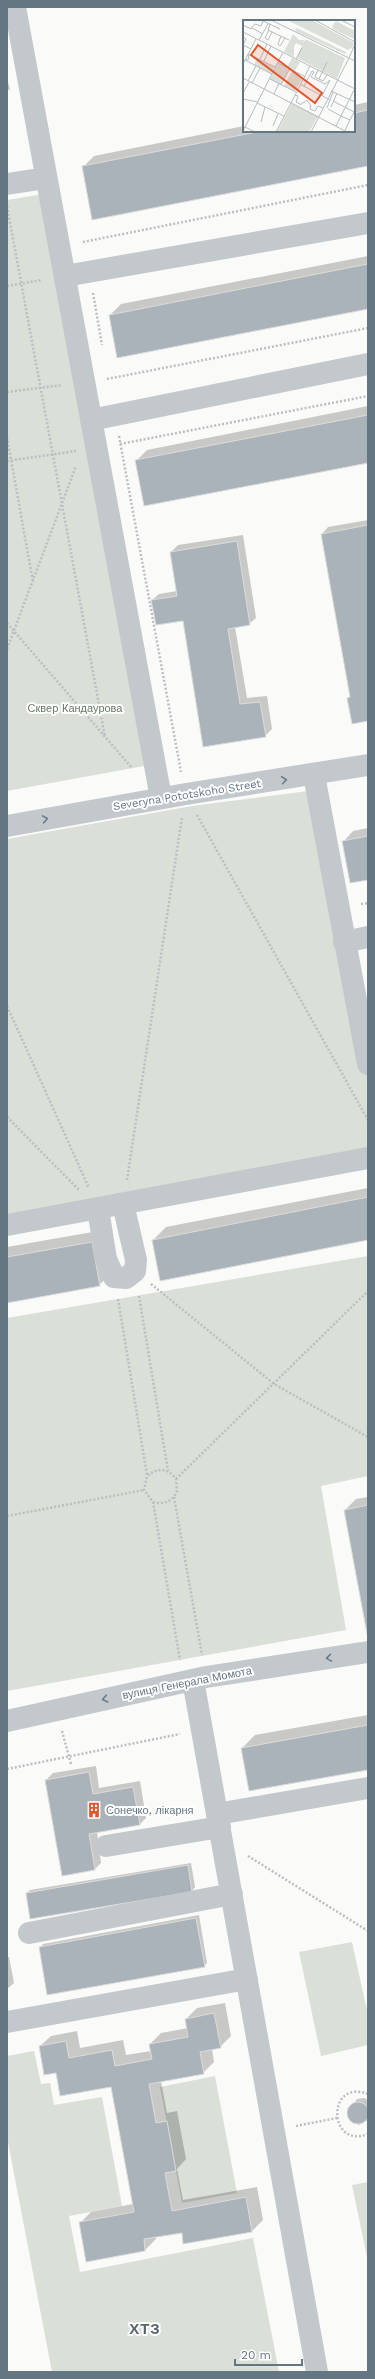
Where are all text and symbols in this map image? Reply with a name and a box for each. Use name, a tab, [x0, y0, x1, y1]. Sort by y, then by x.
inset map	[243, 20, 355, 132]
park label: Сквер Кандаурова	[28, 702, 123, 715]
one-way arrow	[281, 776, 287, 785]
street label: Severyna Pototskoho Street	[112, 777, 262, 813]
one-way arrow	[42, 815, 48, 824]
one-way arrow	[326, 1653, 333, 1662]
street label: вулиця Генерала Момота	[121, 1664, 254, 1702]
one-way arrow	[102, 1695, 109, 1703]
building icon: Сонечко, лікарня	[85, 1801, 103, 1819]
place label: Сонечко, лікарня	[106, 1804, 194, 1817]
district label: ХТЗ	[129, 2320, 161, 2338]
scale bar	[235, 2341, 302, 2367]
text: 20 m	[241, 2348, 271, 2362]

